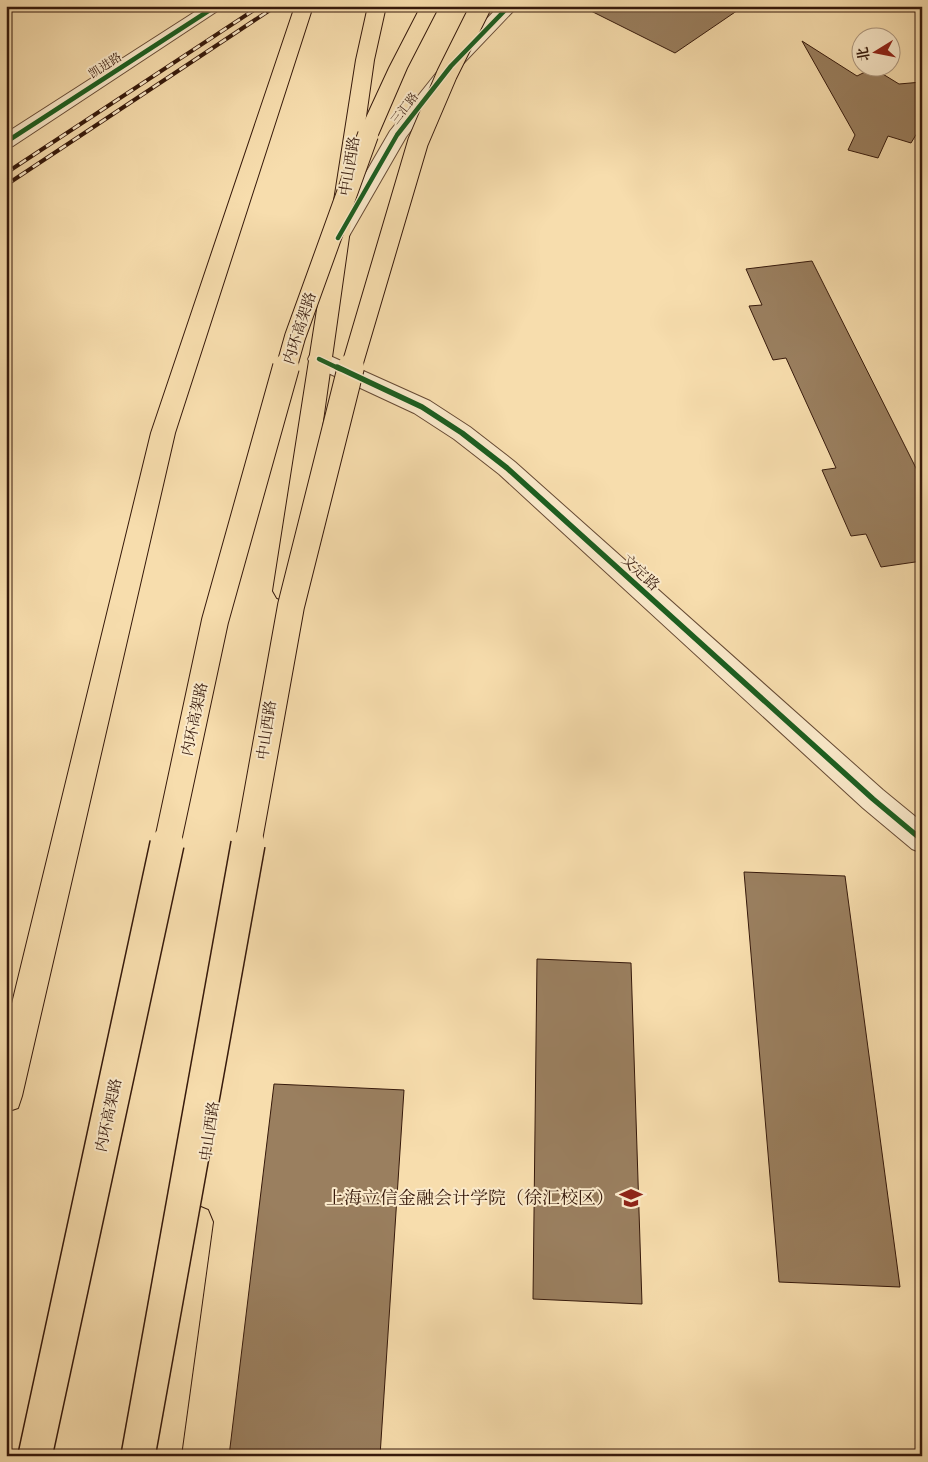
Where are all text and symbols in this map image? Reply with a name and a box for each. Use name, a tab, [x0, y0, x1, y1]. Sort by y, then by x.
north arrow	[850, 28, 900, 78]
text: 北	[853, 46, 873, 63]
street label: 凯进路	[86, 49, 124, 81]
street label: 三汇路	[387, 89, 421, 127]
street label: 中山西路	[335, 135, 363, 197]
street label: 内环高架路	[278, 289, 320, 367]
street label: 文定路	[618, 550, 664, 594]
street label: 内环高架路	[177, 680, 211, 758]
street label: 中山西路	[252, 699, 280, 761]
street label: 内环高架路	[91, 1076, 125, 1154]
street label: 中山西路	[195, 1100, 223, 1162]
school or university icon: 上海立信金融会计学院（徐汇校区）	[618, 1185, 644, 1211]
place label: 上海立信金融会计学院（徐汇校区）	[326, 1187, 614, 1209]

